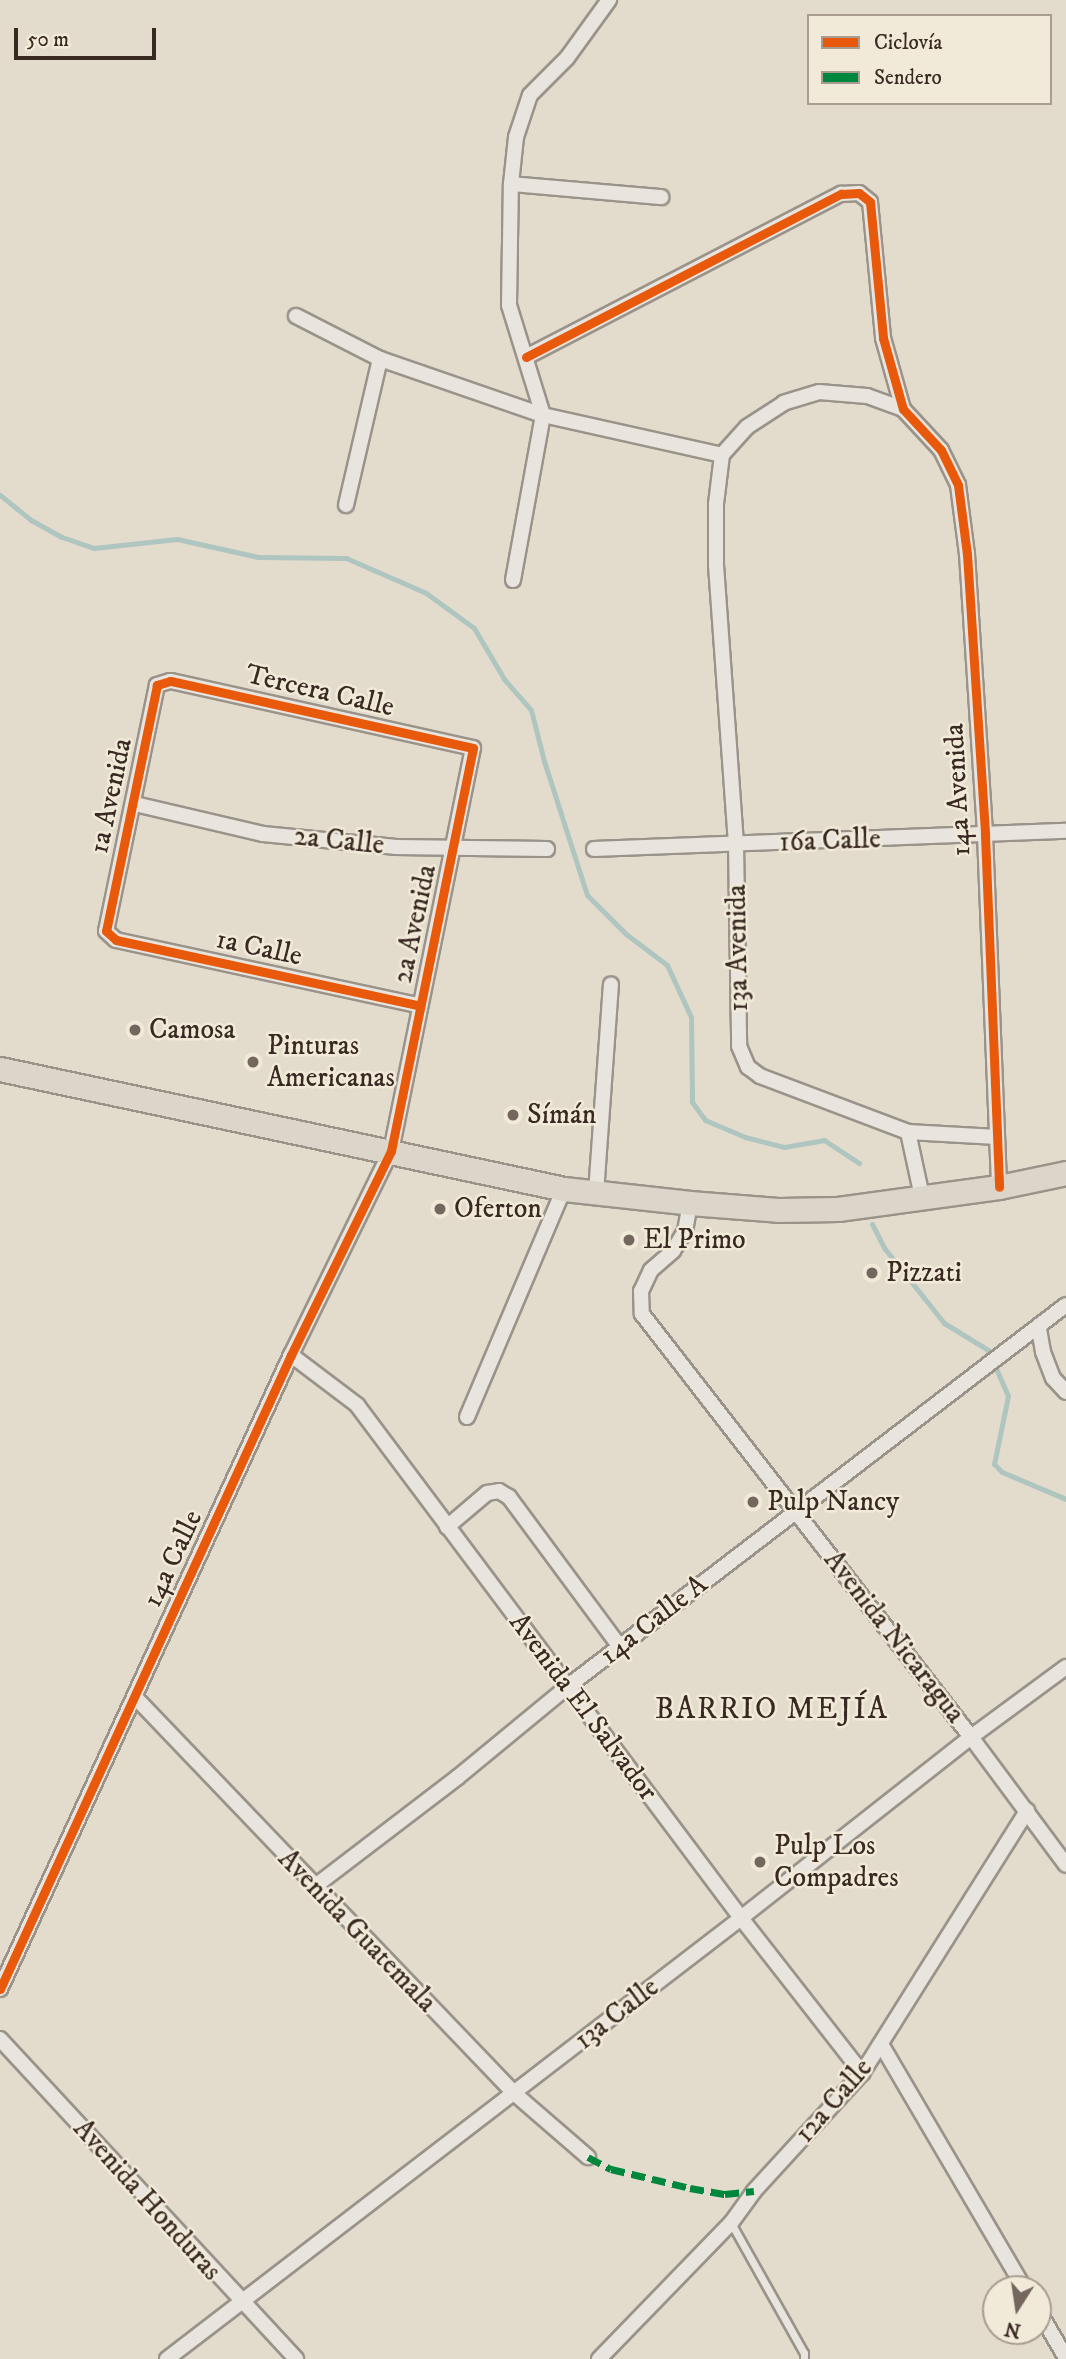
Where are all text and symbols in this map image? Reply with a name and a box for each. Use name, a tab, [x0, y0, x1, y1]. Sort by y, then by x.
scale bar	[18, 14, 159, 58]
legend	[807, 14, 1052, 105]
text: 50 m	[27, 27, 69, 53]
text: Ciclovía	[874, 30, 942, 56]
text: Sendero	[874, 65, 942, 91]
street label: Tercera Calle	[243, 658, 397, 724]
street label: 14a Avenida	[938, 723, 978, 857]
street label: 1a Avenida	[82, 735, 140, 857]
street label: 2a Calle	[292, 820, 386, 862]
street label: 16a Calle	[779, 822, 881, 860]
street label: 2a Avenida	[386, 862, 444, 986]
street label: 13a Avenida	[720, 884, 756, 1012]
street label: 1a Calle	[213, 923, 305, 973]
place label: Camosa	[149, 1013, 235, 1047]
marker: Camosa	[127, 1022, 143, 1038]
place label: Pinturas Americanas	[267, 1029, 395, 1095]
marker: Pinturas Americanas	[245, 1054, 261, 1070]
place label: Símán	[527, 1098, 596, 1132]
marker: Símán	[505, 1107, 521, 1123]
place label: Oferton	[454, 1192, 542, 1226]
marker: Oferton	[432, 1201, 448, 1217]
place label: El Primo	[643, 1223, 746, 1257]
marker: El Primo	[621, 1232, 637, 1248]
place label: Pizzati	[886, 1256, 962, 1290]
marker: Pizzati	[864, 1265, 880, 1281]
place label: Pulp Nancy	[767, 1485, 899, 1519]
marker: Pulp Nancy	[745, 1494, 761, 1510]
street label: 14a Calle	[136, 1505, 210, 1613]
street label: Avenida Nicaragua	[816, 1544, 972, 1730]
street label: 14a Calle A	[594, 1568, 714, 1672]
street label: Avenida El Salvador	[502, 1607, 664, 1807]
district label: BARRIO MEJÍA	[657, 1692, 887, 1728]
place label: Pulp Los Compadres	[774, 1829, 899, 1895]
street label: Avenida Guatemala	[271, 1842, 443, 2020]
marker: Pulp Los Compadres	[752, 1854, 768, 1870]
street label: 13a Calle	[568, 1971, 666, 2057]
street label: 12a Calle	[788, 2052, 880, 2150]
street label: Avenida Honduras	[66, 2112, 228, 2288]
north arrow	[982, 2275, 1052, 2345]
text: N	[1003, 2316, 1023, 2342]

